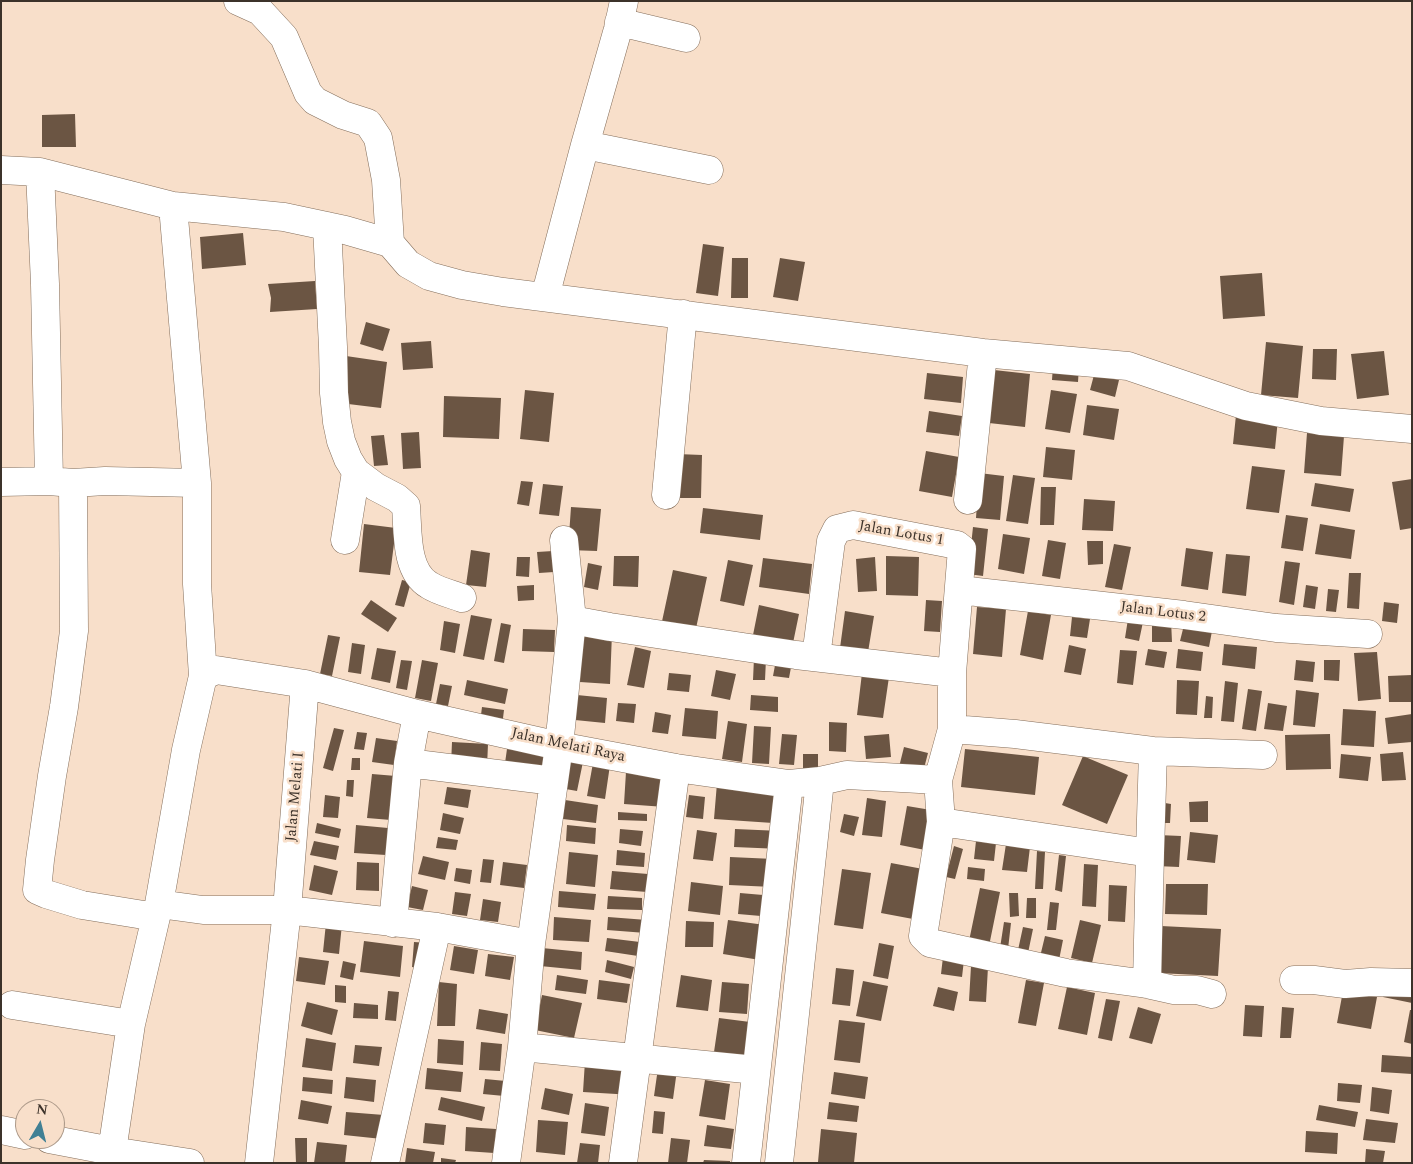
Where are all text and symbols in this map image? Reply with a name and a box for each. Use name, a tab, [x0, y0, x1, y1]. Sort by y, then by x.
street label: Jalan Lotus 1	[857, 518, 945, 550]
street label: Jalan Lotus 2	[1119, 599, 1207, 627]
street label: Jalan Melati Raya	[509, 725, 627, 767]
street label: Jalan Melati I	[283, 751, 309, 843]
text: N	[35, 1098, 49, 1121]
north arrow	[15, 1099, 65, 1149]

